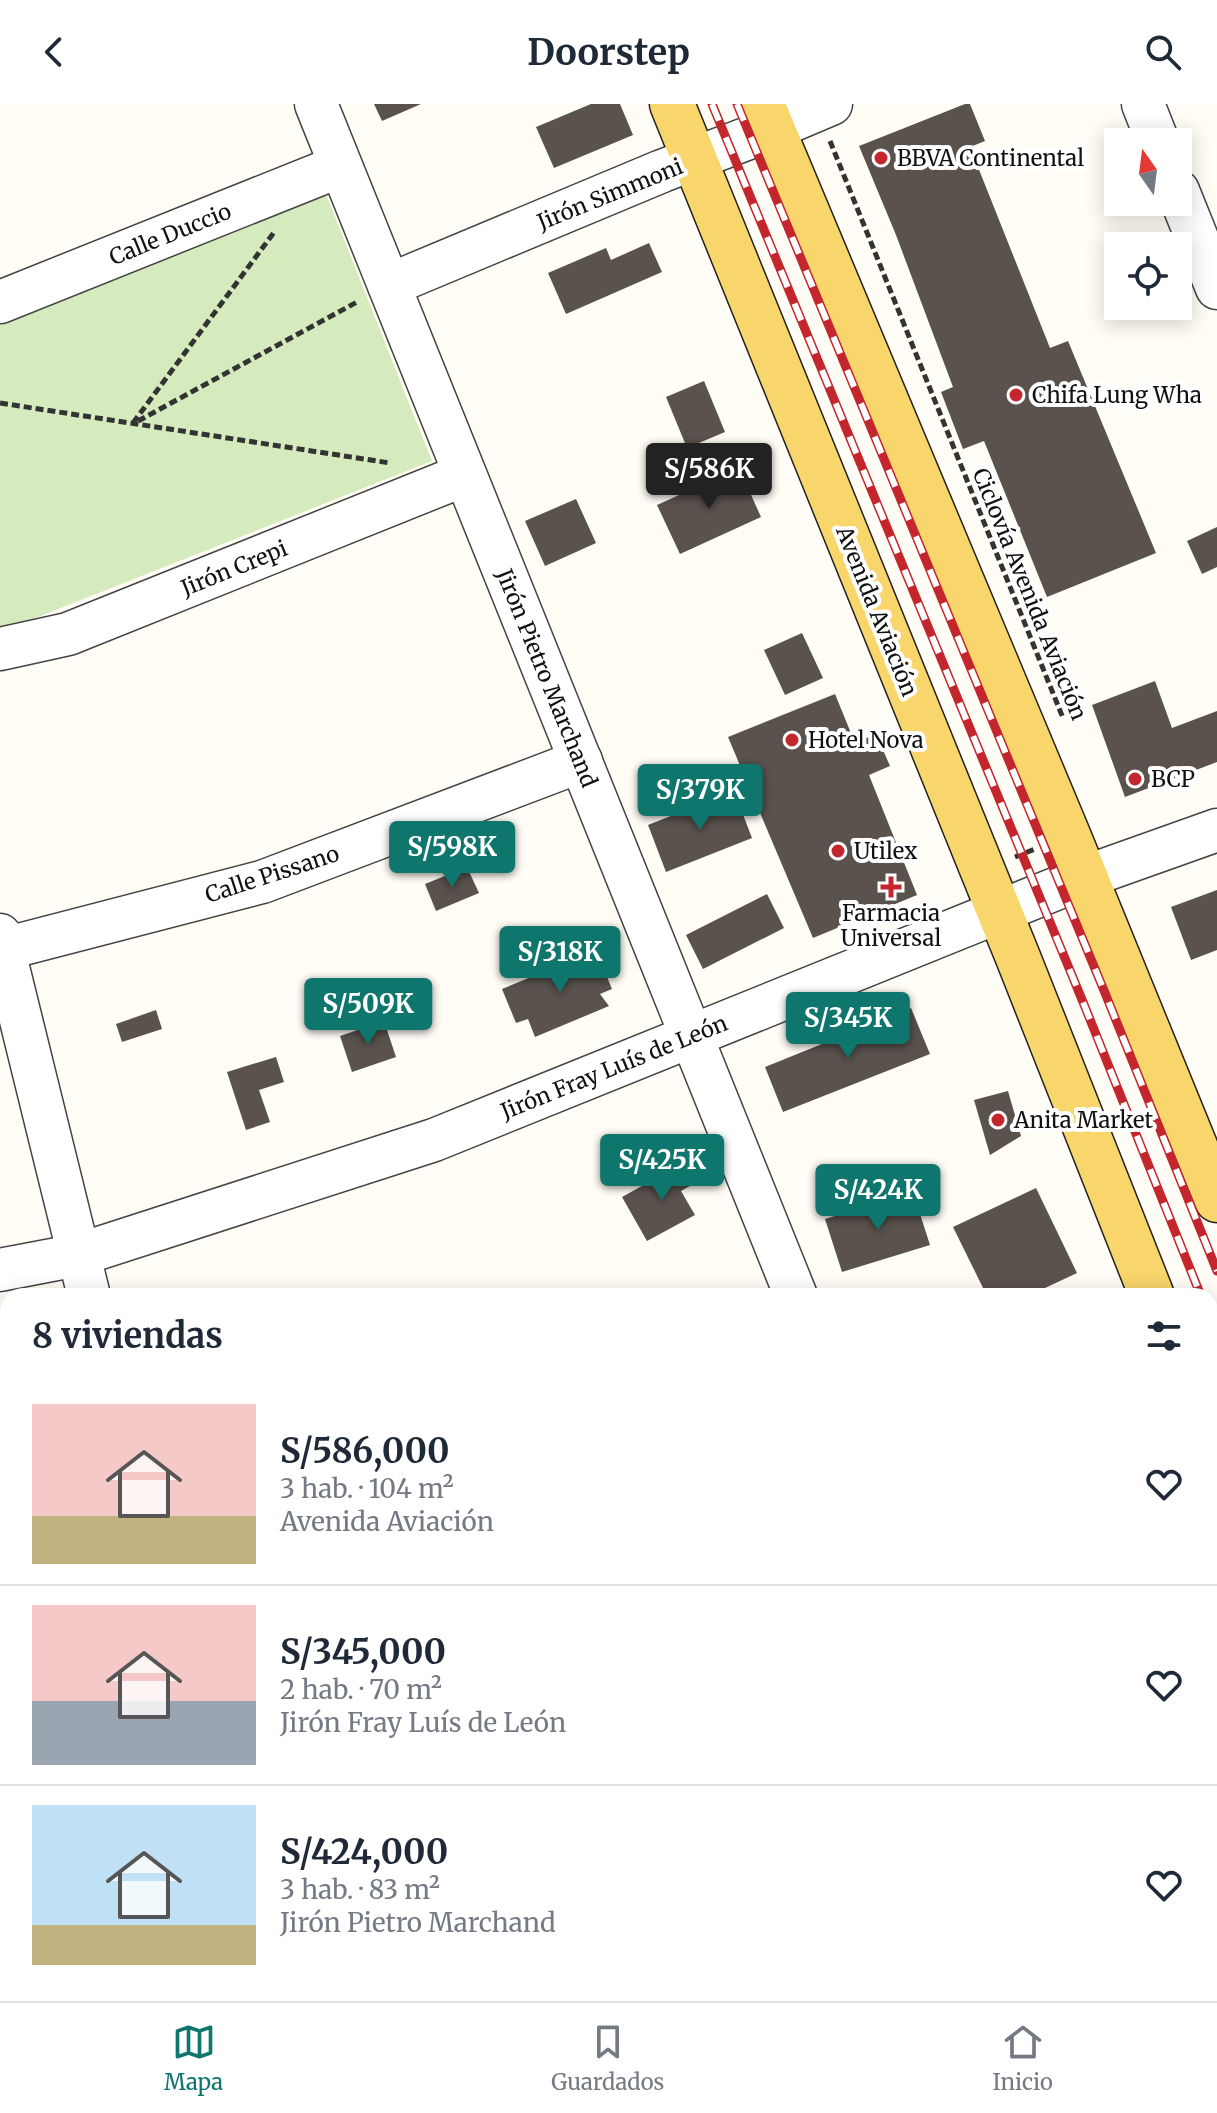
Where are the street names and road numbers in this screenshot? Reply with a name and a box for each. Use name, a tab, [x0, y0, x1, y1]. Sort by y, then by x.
street label: Jirón Simmoni	[532, 152, 687, 236]
street label: Calle Duccio	[105, 197, 235, 271]
street label: Ciclovía Avenida Aviación	[967, 464, 1094, 724]
street label: Avenida Aviación	[830, 521, 924, 701]
street label: Jirón Crepi	[176, 534, 291, 602]
street label: Jirón Pietro Marchand	[490, 564, 604, 791]
street label: Calle Pissano	[202, 839, 343, 909]
street label: Jirón Fray Luís de León	[496, 1009, 732, 1126]

